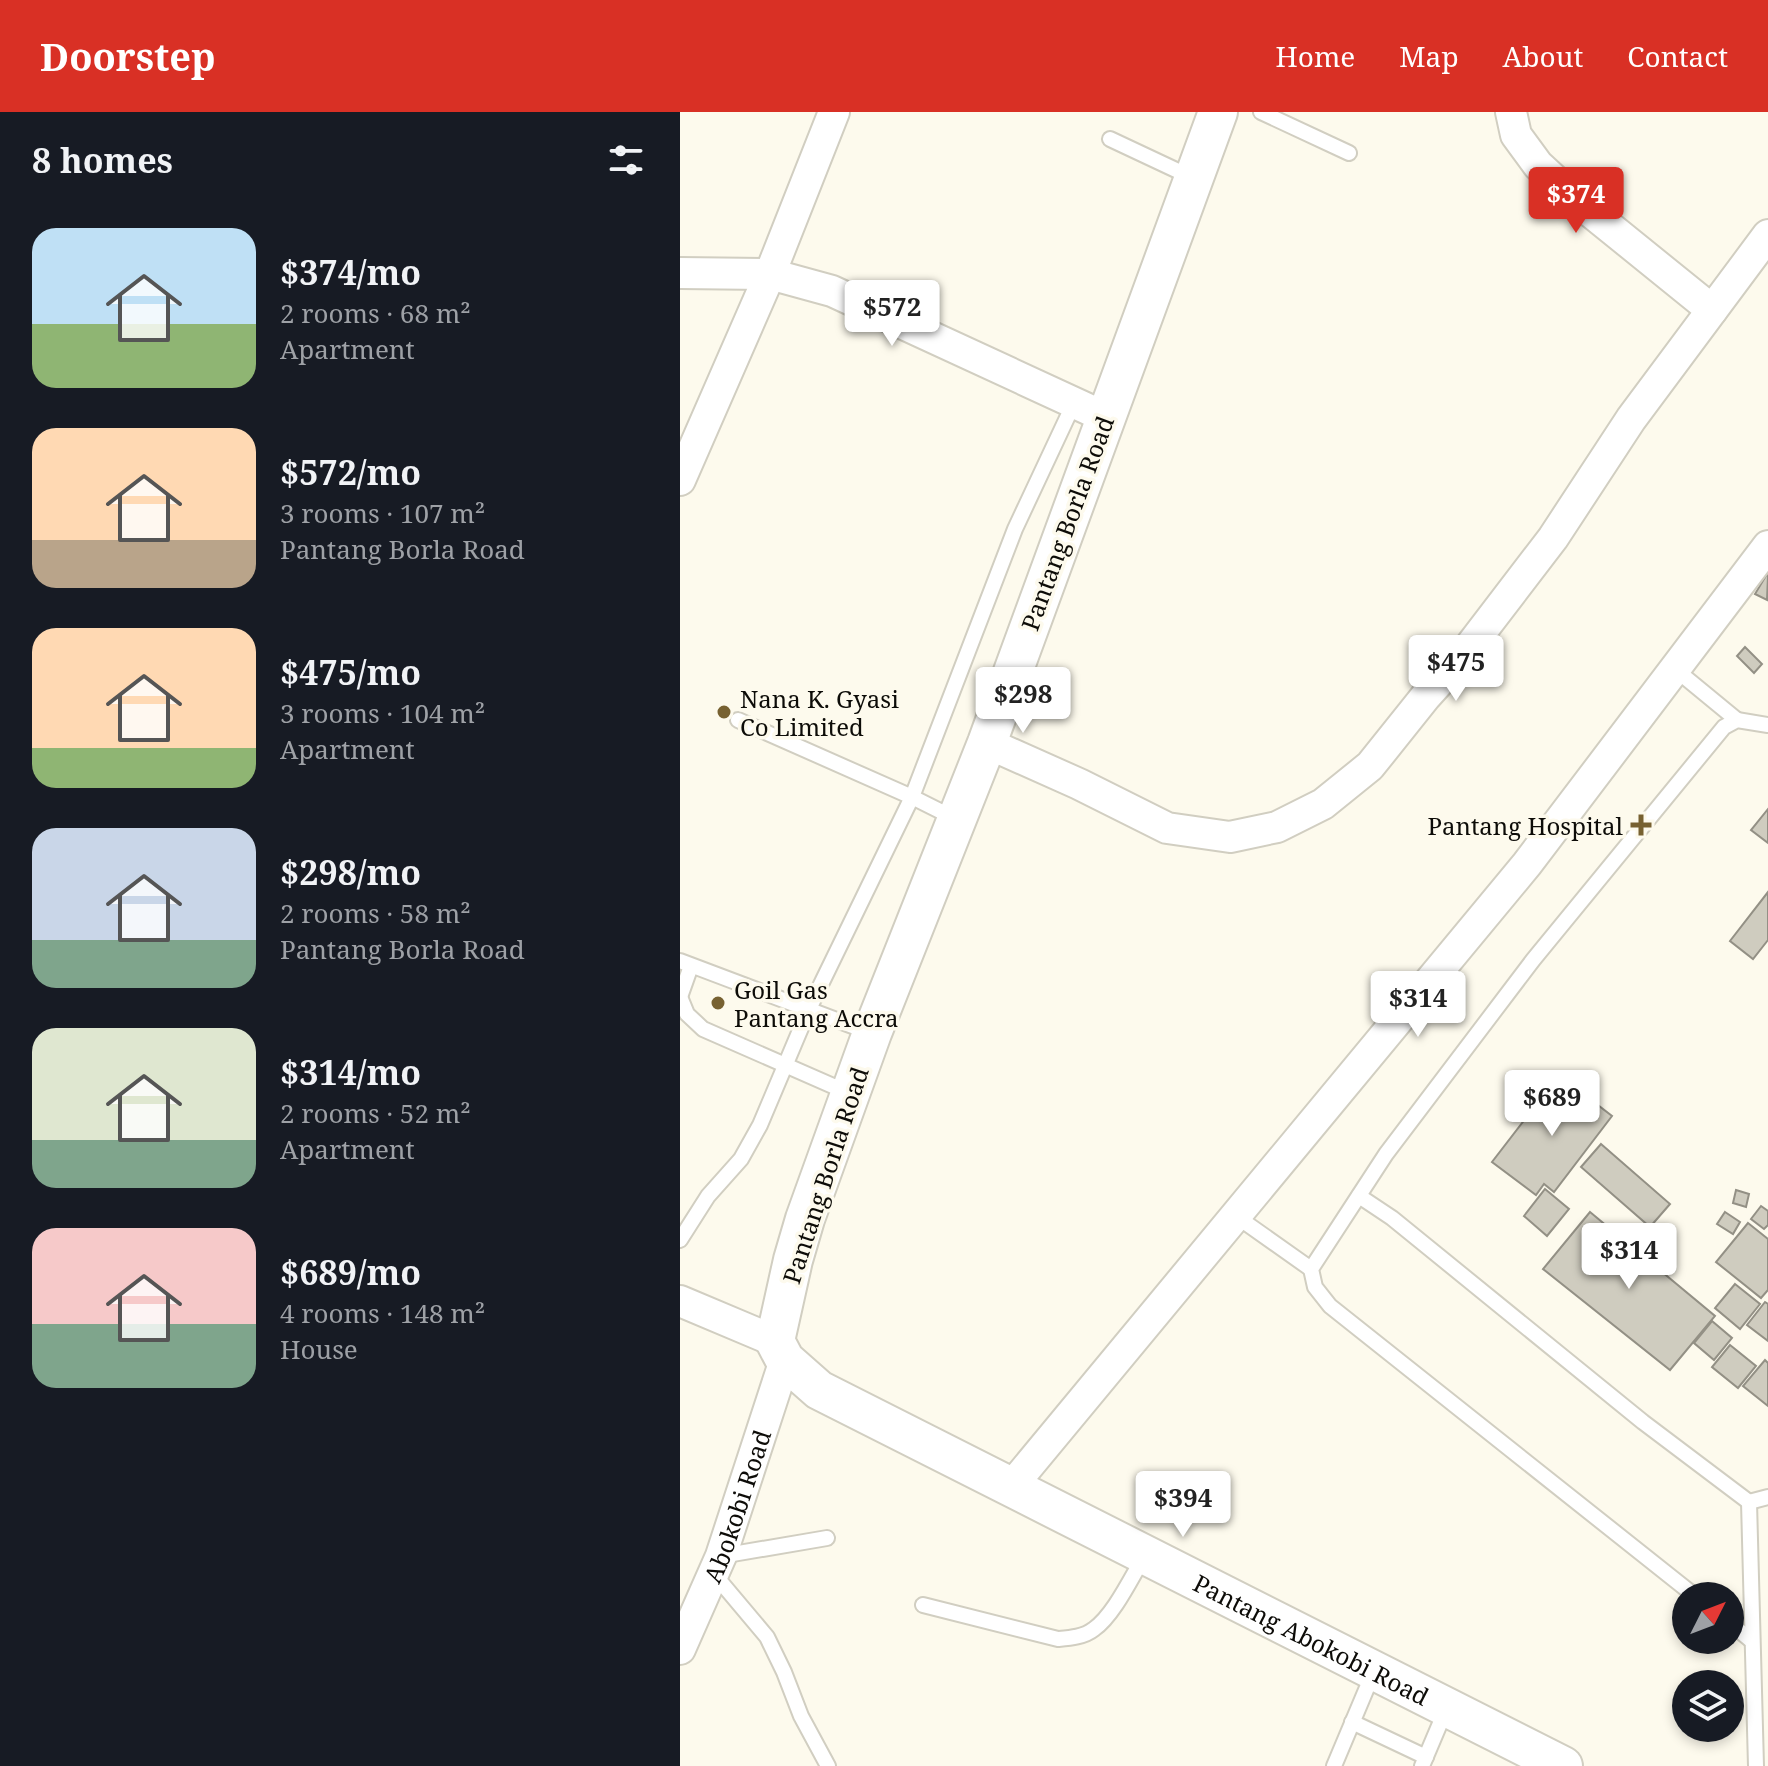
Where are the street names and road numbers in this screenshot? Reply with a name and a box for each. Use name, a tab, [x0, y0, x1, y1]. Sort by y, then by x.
street label: Pantang Borla Road	[1013, 411, 1121, 635]
street label: Pantang Borla Road	[774, 1062, 876, 1288]
street label: Abokobi Road	[695, 1425, 778, 1588]
street label: Pantang Abokobi Road	[1188, 1566, 1435, 1712]

